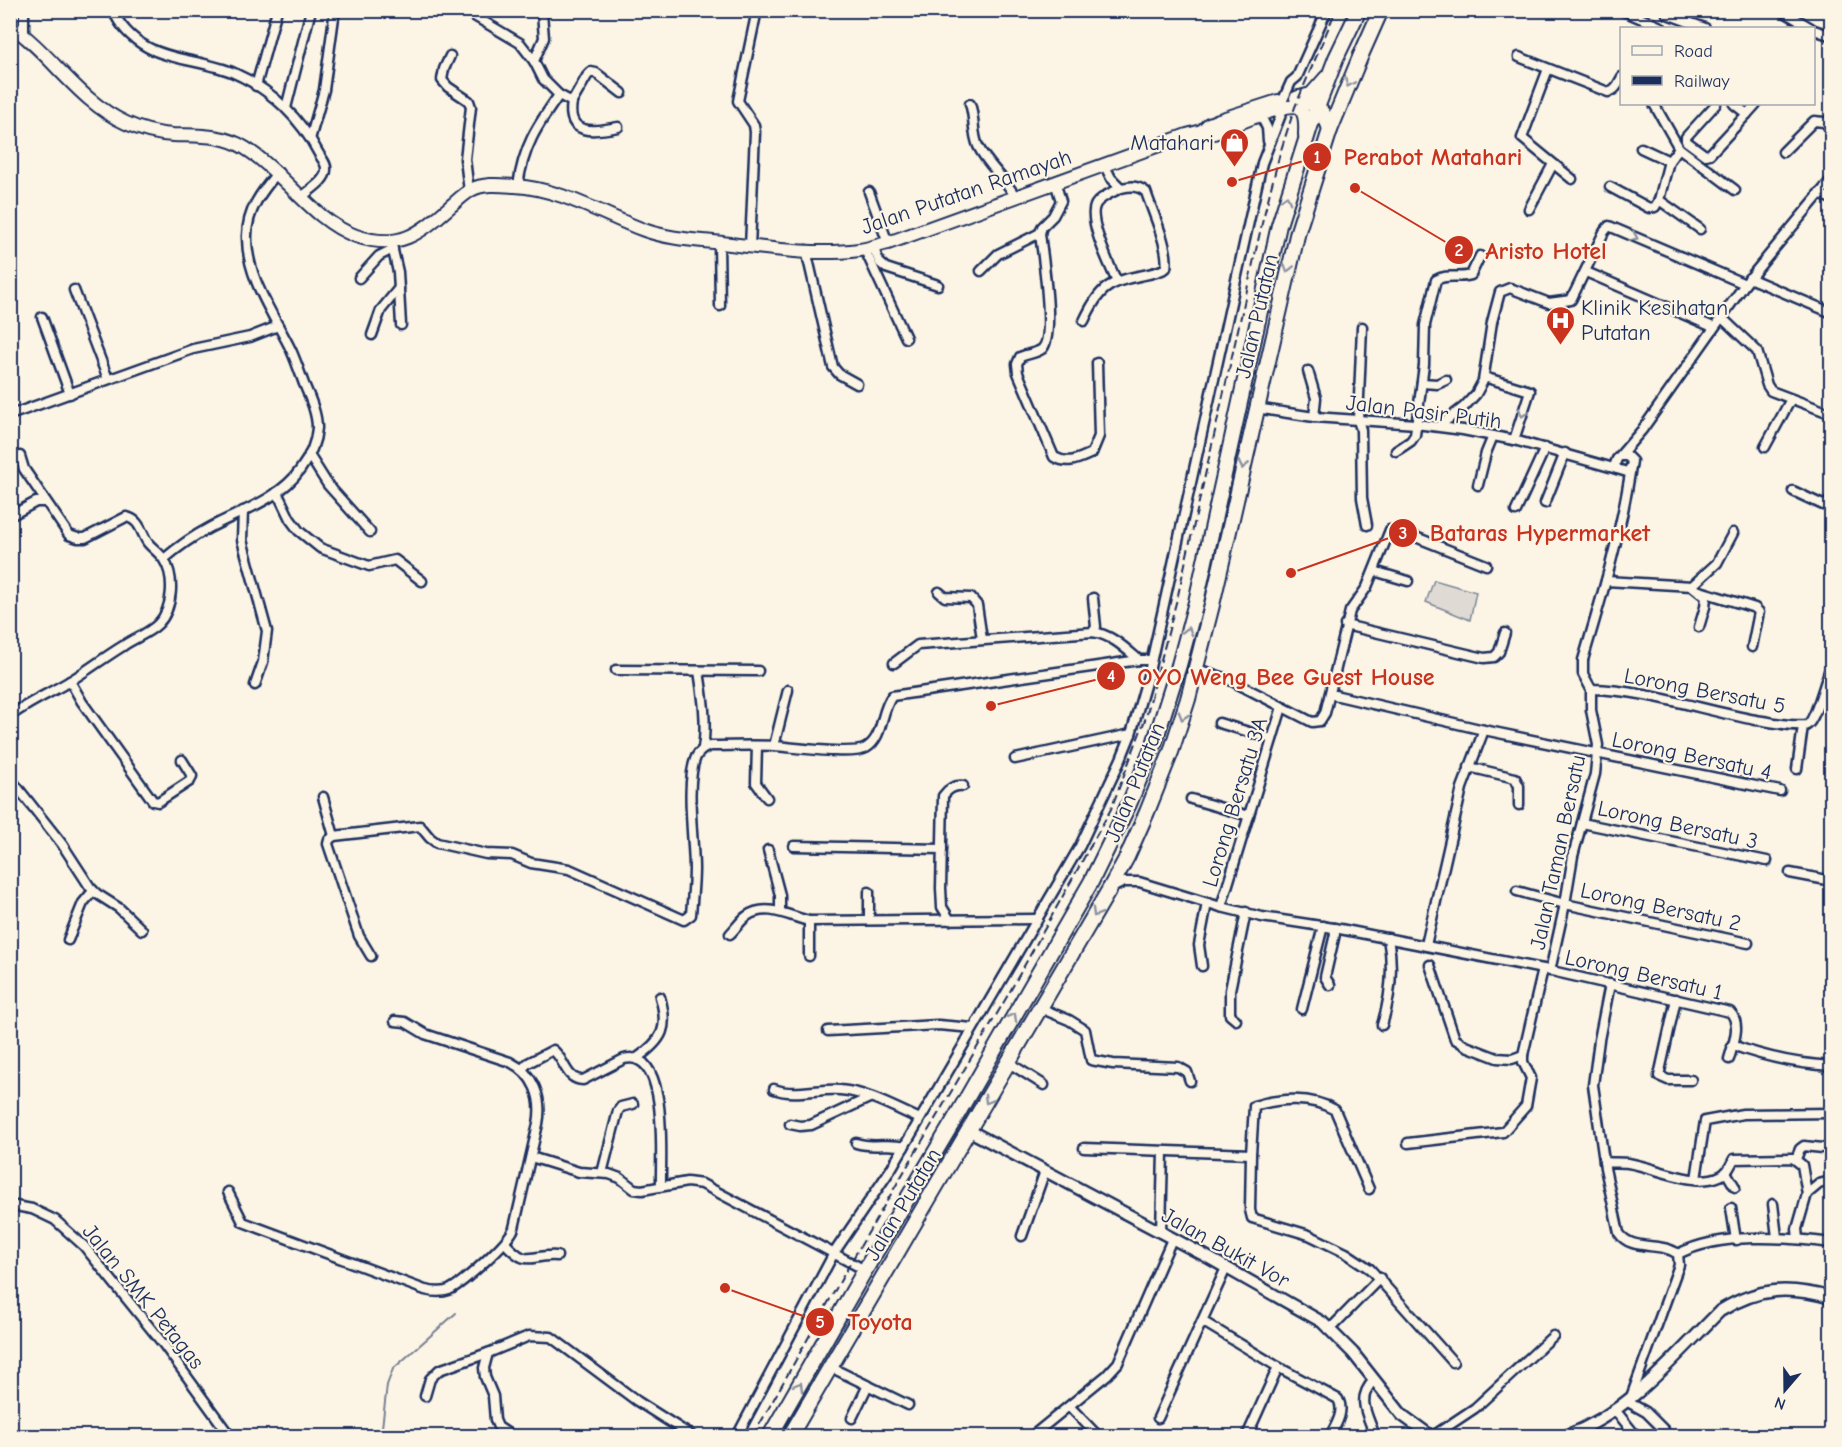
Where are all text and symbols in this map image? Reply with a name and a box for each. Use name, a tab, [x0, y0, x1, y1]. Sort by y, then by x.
legend	[1620, 27, 1815, 105]
text: Road	[1674, 41, 1713, 62]
text: Railway	[1674, 71, 1731, 92]
one-way arrow	[1344, 77, 1356, 88]
shop icon: Matahari	[1219, 126, 1251, 168]
place label: Matahari	[1130, 130, 1214, 156]
callout: Perabot Matahari	[1302, 136, 1535, 178]
text: Perabot Matahari	[1344, 143, 1522, 171]
street label: Jalan Putatan Ramayah	[858, 144, 1075, 240]
text: 1	[1313, 147, 1321, 168]
one-way arrow	[1279, 194, 1291, 205]
callout: Aristo Hotel	[1444, 229, 1619, 271]
one-way arrow	[1628, 230, 1639, 242]
text: Aristo Hotel	[1485, 237, 1607, 265]
text: 2	[1455, 240, 1464, 261]
street label: Jalan Putatan	[1230, 252, 1284, 381]
one-way arrow	[1283, 263, 1296, 273]
place label: Klinik Kesihatan Putatan	[1581, 295, 1728, 346]
hospital icon: Klinik Kesihatan Putatan	[1544, 304, 1576, 346]
street label: Jalan Pasir Putih	[1345, 390, 1503, 434]
one-way arrow	[1518, 407, 1531, 418]
one-way arrow	[1237, 460, 1250, 470]
callout: Bataras Hypermarket	[1388, 512, 1662, 554]
text: Bataras Hypermarket	[1430, 519, 1651, 547]
text: 3	[1399, 523, 1407, 544]
one-way arrow	[1181, 626, 1193, 637]
callout: OYO Weng Bee Guest House	[1096, 655, 1447, 697]
text: OYO Weng Bee Guest House	[1137, 663, 1435, 691]
street label: Lorong Bersatu 5	[1622, 663, 1788, 719]
text: 4	[1107, 666, 1115, 687]
one-way arrow	[1178, 710, 1190, 721]
street label: Lorong Bersatu 3A	[1197, 714, 1273, 890]
street label: Jalan Putatan	[1099, 719, 1171, 846]
street label: Lorong Bersatu 4	[1609, 726, 1774, 786]
street label: Jalan Taman Bersatu	[1525, 753, 1591, 952]
street label: Lorong Bersatu 3	[1595, 795, 1760, 855]
street label: Lorong Bersatu 2	[1578, 877, 1744, 937]
one-way arrow	[1091, 907, 1103, 917]
street label: Lorong Bersatu 1	[1562, 944, 1725, 1006]
one-way arrow	[1006, 1013, 1018, 1023]
one-way arrow	[983, 1094, 995, 1104]
street label: Jalan Putatan	[859, 1143, 947, 1266]
street label: Jalan Bukit Vor	[1157, 1202, 1294, 1294]
street label: Jalan SMK Petagas	[77, 1219, 210, 1374]
callout: Toyota	[805, 1301, 924, 1343]
text: Toyota	[847, 1308, 913, 1336]
text: 5	[815, 1312, 825, 1333]
north arrow	[1755, 1360, 1815, 1420]
one-way arrow	[792, 1381, 803, 1392]
text: N	[1772, 1393, 1788, 1413]

